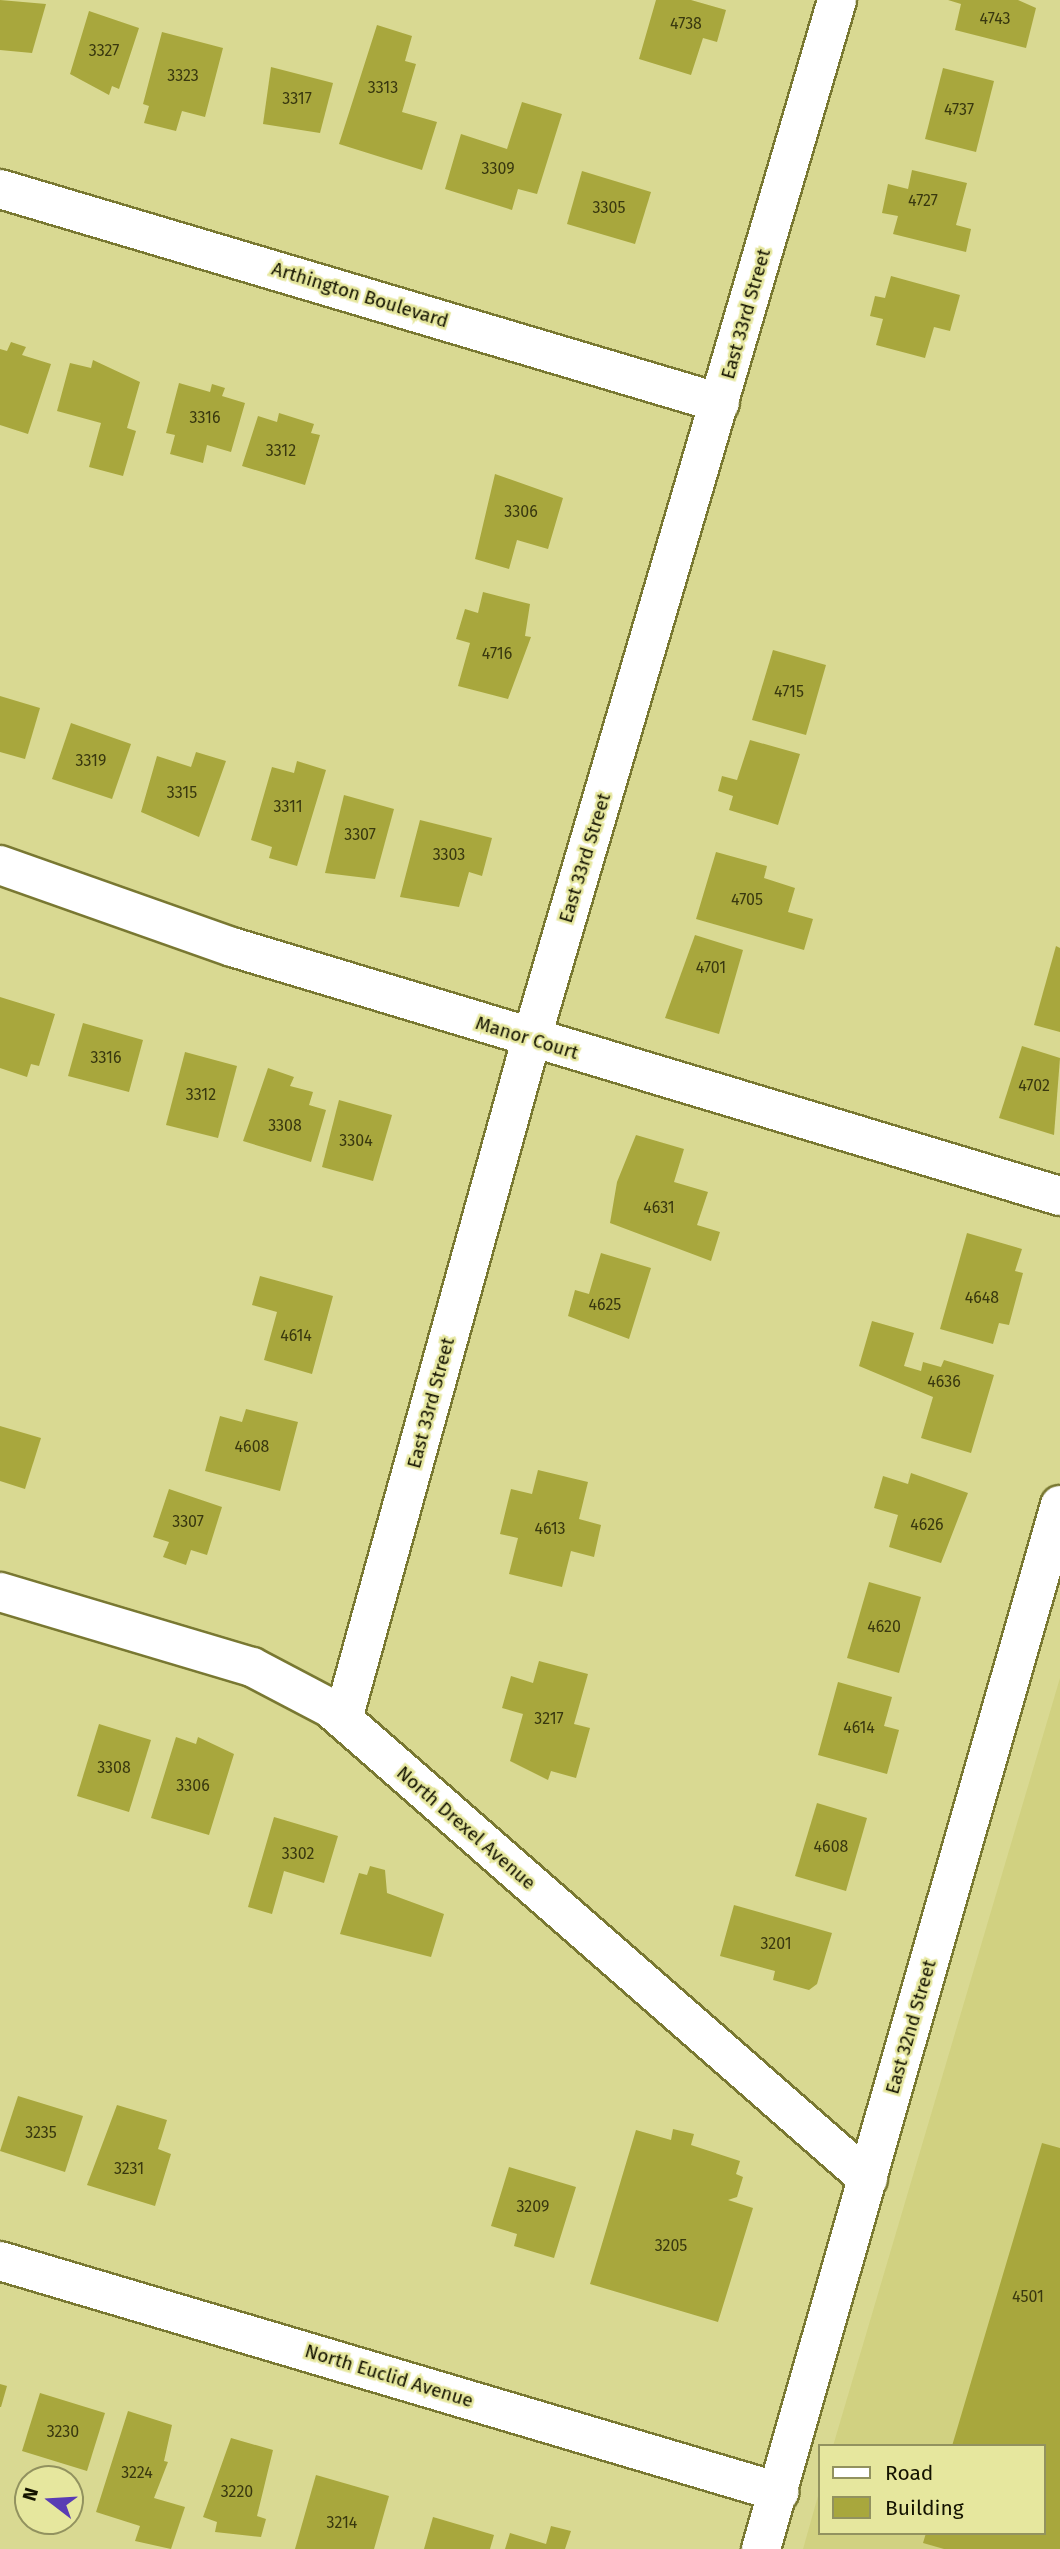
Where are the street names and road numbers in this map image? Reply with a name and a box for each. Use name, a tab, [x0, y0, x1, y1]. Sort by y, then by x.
street label: East 33rd Street	[717, 246, 775, 382]
street label: Arthington Boulevard	[269, 257, 451, 333]
street label: East 33rd Street	[554, 790, 616, 926]
street label: Manor Court	[473, 1012, 581, 1064]
street label: East 33rd Street	[403, 1335, 459, 1471]
street label: North Drexel Avenue	[392, 1761, 540, 1895]
street label: East 32nd Street	[881, 1957, 941, 2097]
street label: North Euclid Avenue	[302, 2340, 476, 2412]

